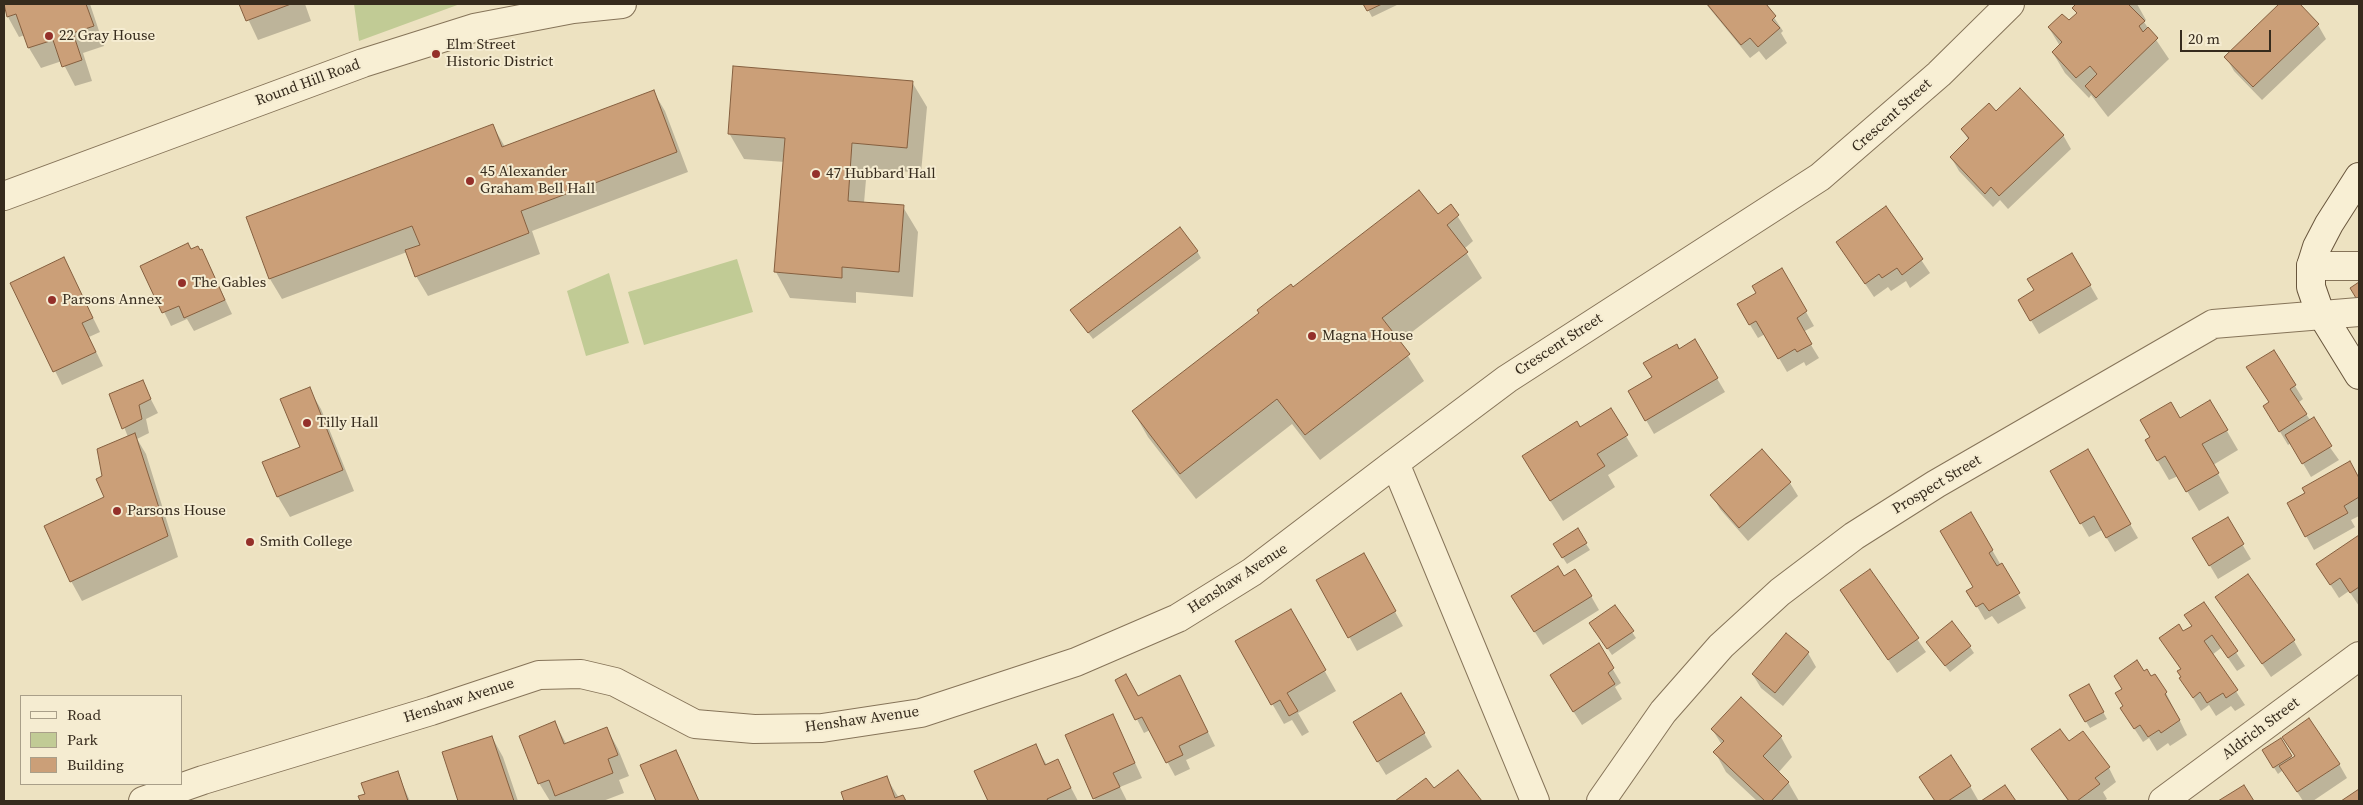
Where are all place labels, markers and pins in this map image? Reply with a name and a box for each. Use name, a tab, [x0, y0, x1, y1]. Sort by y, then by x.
place label: 22 Gray House	[59, 27, 155, 45]
marker: 22 Gray House	[43, 30, 55, 42]
place label: Elm Street Historic District	[446, 36, 553, 71]
marker: Elm Street Historic District	[430, 48, 442, 60]
place label: 45 Alexander Graham Bell Hall	[480, 163, 595, 198]
place label: 47 Hubbard Hall	[826, 165, 936, 183]
marker: 47 Hubbard Hall	[810, 168, 822, 180]
marker: 45 Alexander Graham Bell Hall	[464, 175, 476, 187]
place label: The Gables	[192, 274, 266, 292]
marker: The Gables	[176, 277, 188, 289]
place label: Parsons Annex	[62, 291, 162, 309]
marker: Parsons Annex	[46, 294, 58, 306]
place label: Magna House	[1322, 327, 1413, 345]
marker: Magna House	[1306, 330, 1318, 342]
place label: Tilly Hall	[317, 414, 379, 432]
marker: Tilly Hall	[301, 417, 313, 429]
place label: Parsons House	[127, 502, 226, 520]
marker: Parsons House	[111, 505, 123, 517]
place label: Smith College	[260, 533, 352, 551]
marker: Smith College	[244, 536, 256, 548]

